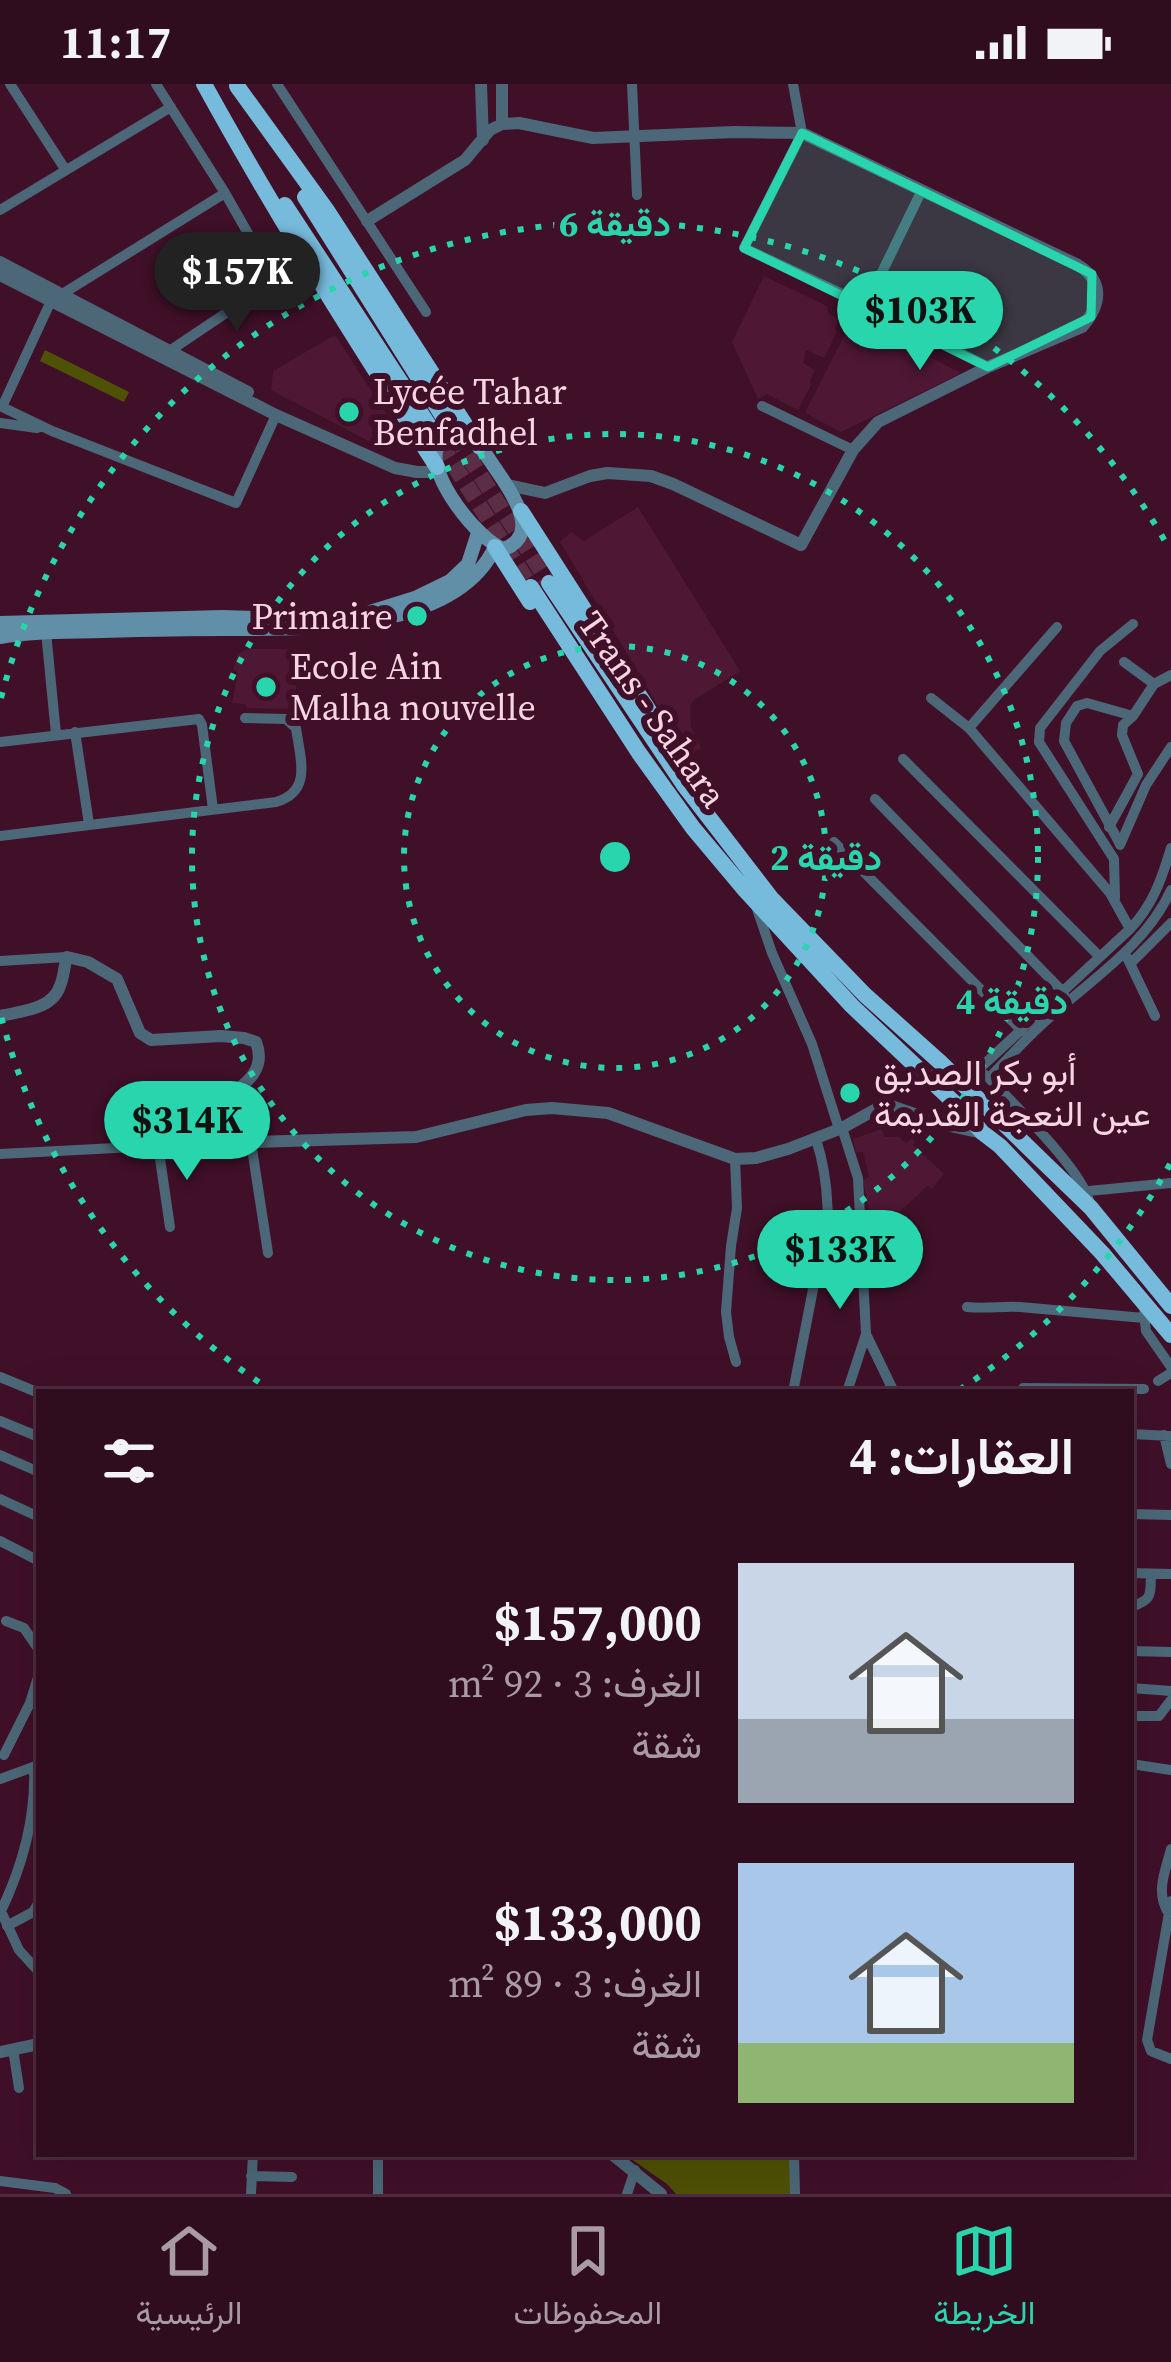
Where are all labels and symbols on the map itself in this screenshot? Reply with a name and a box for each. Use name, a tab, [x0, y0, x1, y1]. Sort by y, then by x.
text: 6 دقيقة	[559, 199, 671, 248]
pin: $157K	[153, 232, 321, 334]
pin: $103K	[836, 271, 1004, 373]
place label: Lycée Tahar Benfadhel	[373, 367, 567, 457]
marker: Lycée Tahar Benfadhel	[336, 399, 362, 425]
place label: Primaire	[251, 592, 393, 641]
street label: Trans - Sahara	[567, 602, 739, 818]
marker: Primaire	[404, 603, 430, 629]
place label: Ecole Ain Malha nouvelle	[290, 642, 536, 732]
marker: Ecole Ain Malha nouvelle	[253, 674, 279, 700]
text: 2 دقيقة	[770, 833, 882, 882]
centre of rings	[594, 836, 636, 878]
text: 4 دقيقة	[956, 977, 1068, 1026]
place label: أبو بكر الصديق عين النعجة القديمة	[874, 1048, 1151, 1138]
marker: أبو بكر الصديق عين النعجة القديمة	[837, 1080, 863, 1106]
pin: $314K	[103, 1081, 271, 1183]
pin: $133K	[756, 1210, 924, 1312]

